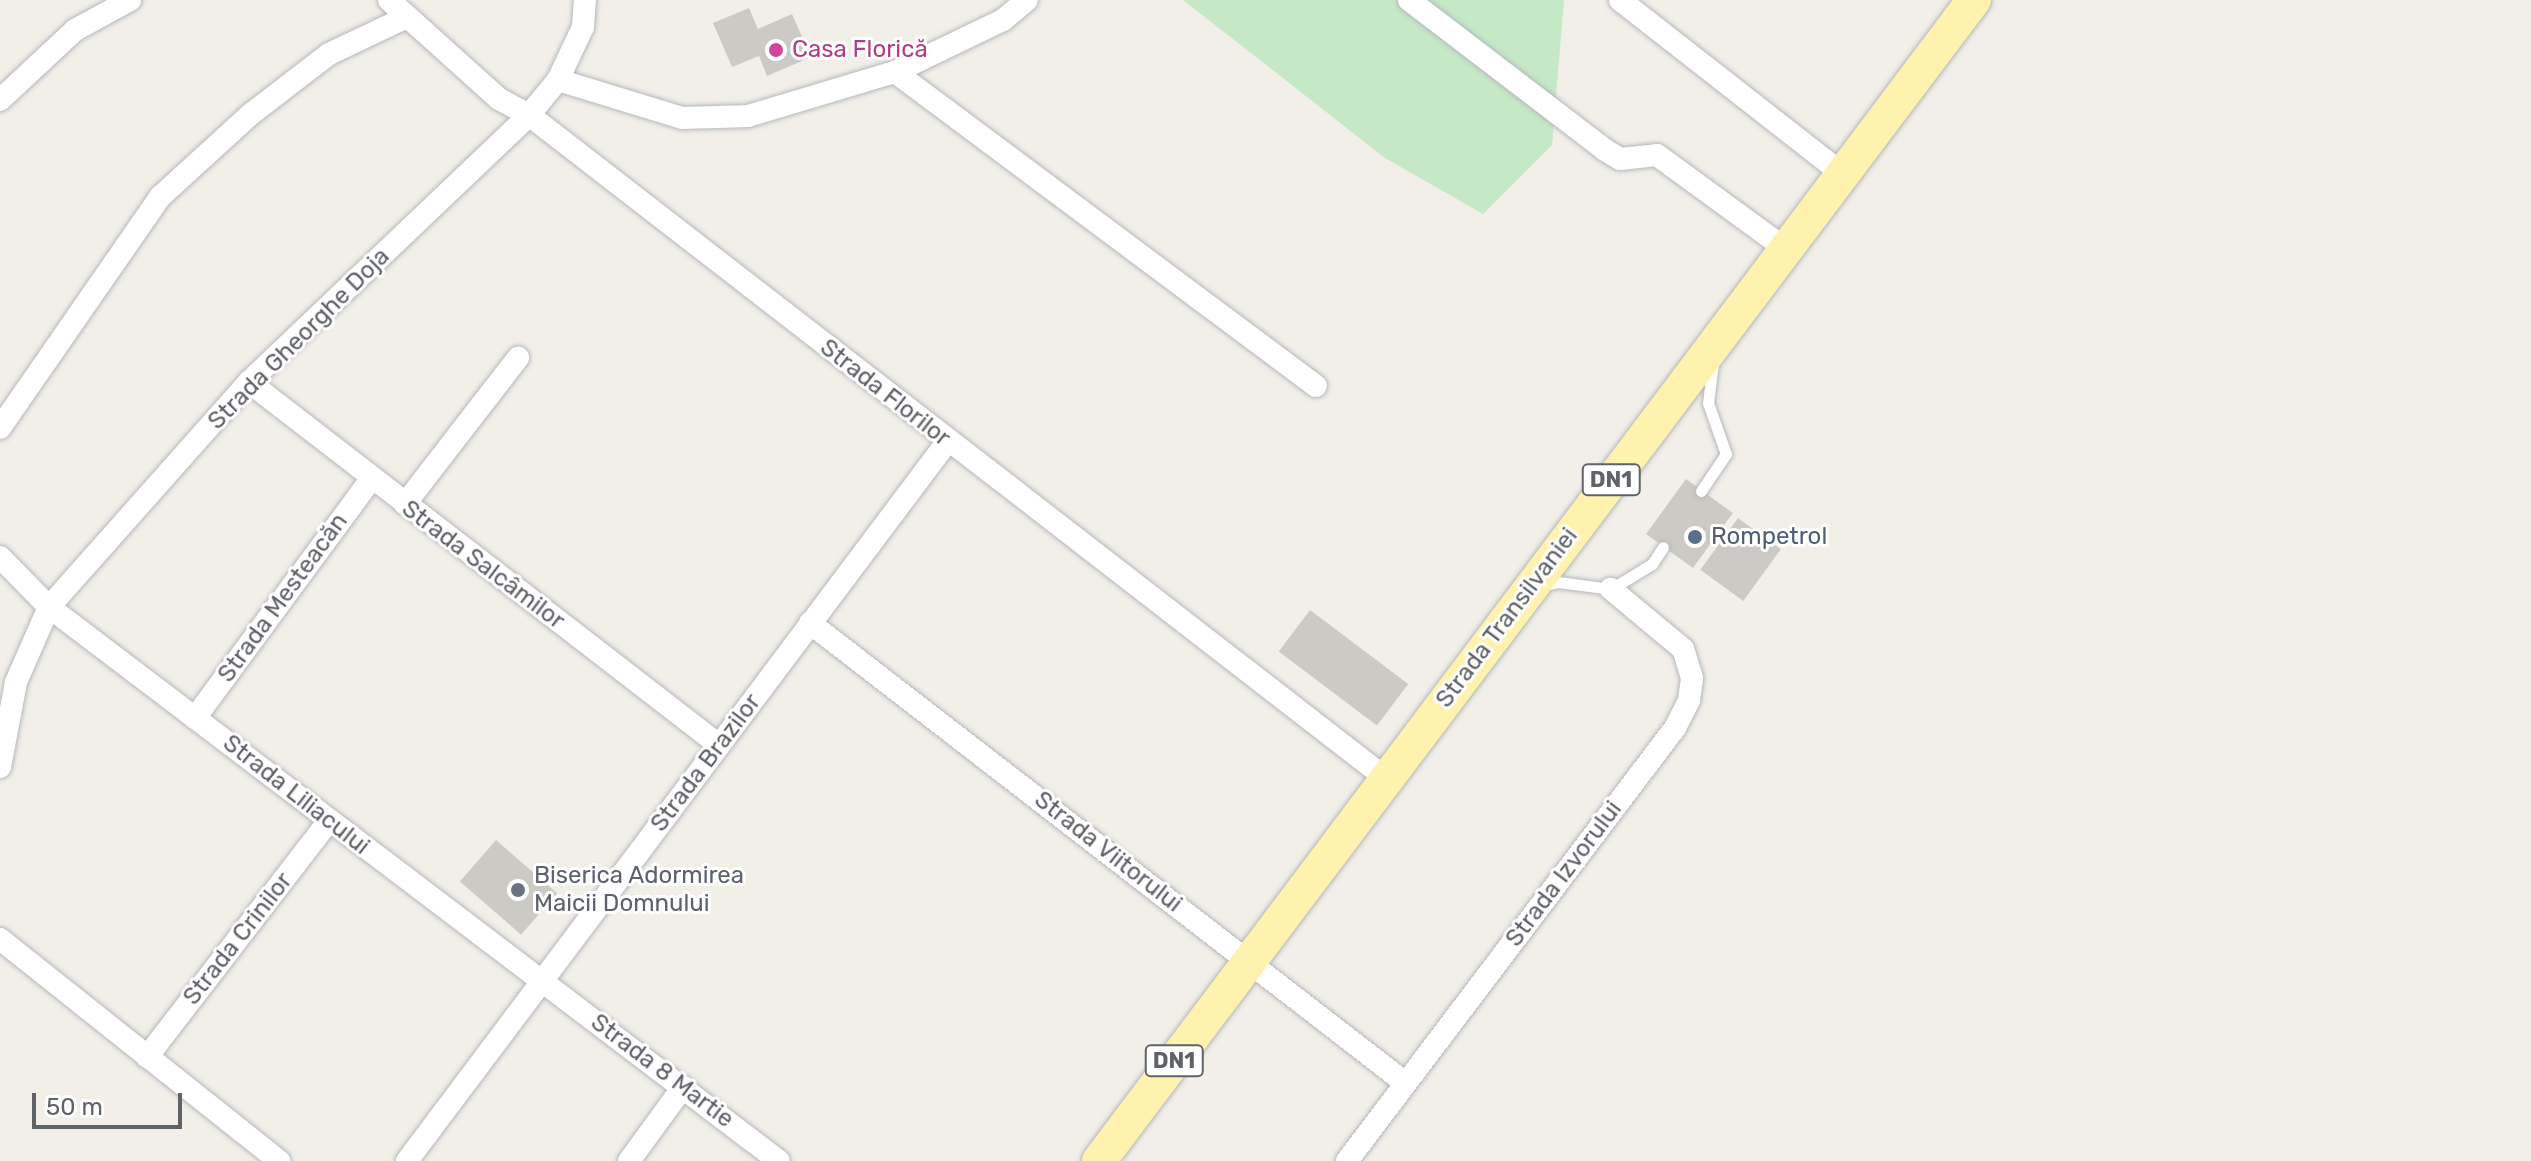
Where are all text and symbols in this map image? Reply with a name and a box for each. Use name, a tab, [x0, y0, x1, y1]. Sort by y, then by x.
place label: Casa Florică	[792, 36, 928, 64]
marker: Casa Florică	[767, 41, 785, 59]
street label: Strada Gheorghe Doja	[202, 242, 396, 436]
street label: Strada Florilor	[814, 333, 956, 453]
road number: DN1	[1581, 462, 1641, 498]
street label: Strada Salcâmilor	[396, 494, 570, 636]
street label: Strada Mesteacăn	[212, 508, 354, 688]
street label: Strada Transilvaniei	[1430, 522, 1584, 714]
place label: Rompetrol	[1711, 523, 1827, 551]
marker: Rompetrol	[1686, 528, 1704, 546]
street label: Strada Brazilor	[645, 689, 767, 837]
street label: Strada Liliacului	[217, 729, 375, 861]
street label: Strada Viitorului	[1028, 785, 1188, 919]
street label: Strada Izvorului	[1500, 795, 1628, 953]
place label: Biserica Adormirea Maicii Domnului	[534, 862, 745, 918]
street label: Strada Crinilor	[177, 867, 299, 1011]
marker: Biserica Adormirea Maicii Domnului	[509, 881, 527, 899]
street label: Strada 8 Martie	[585, 1008, 739, 1134]
road number: DN1	[1144, 1043, 1204, 1079]
scale bar	[36, 1077, 186, 1127]
text: 50 m	[46, 1093, 103, 1121]

